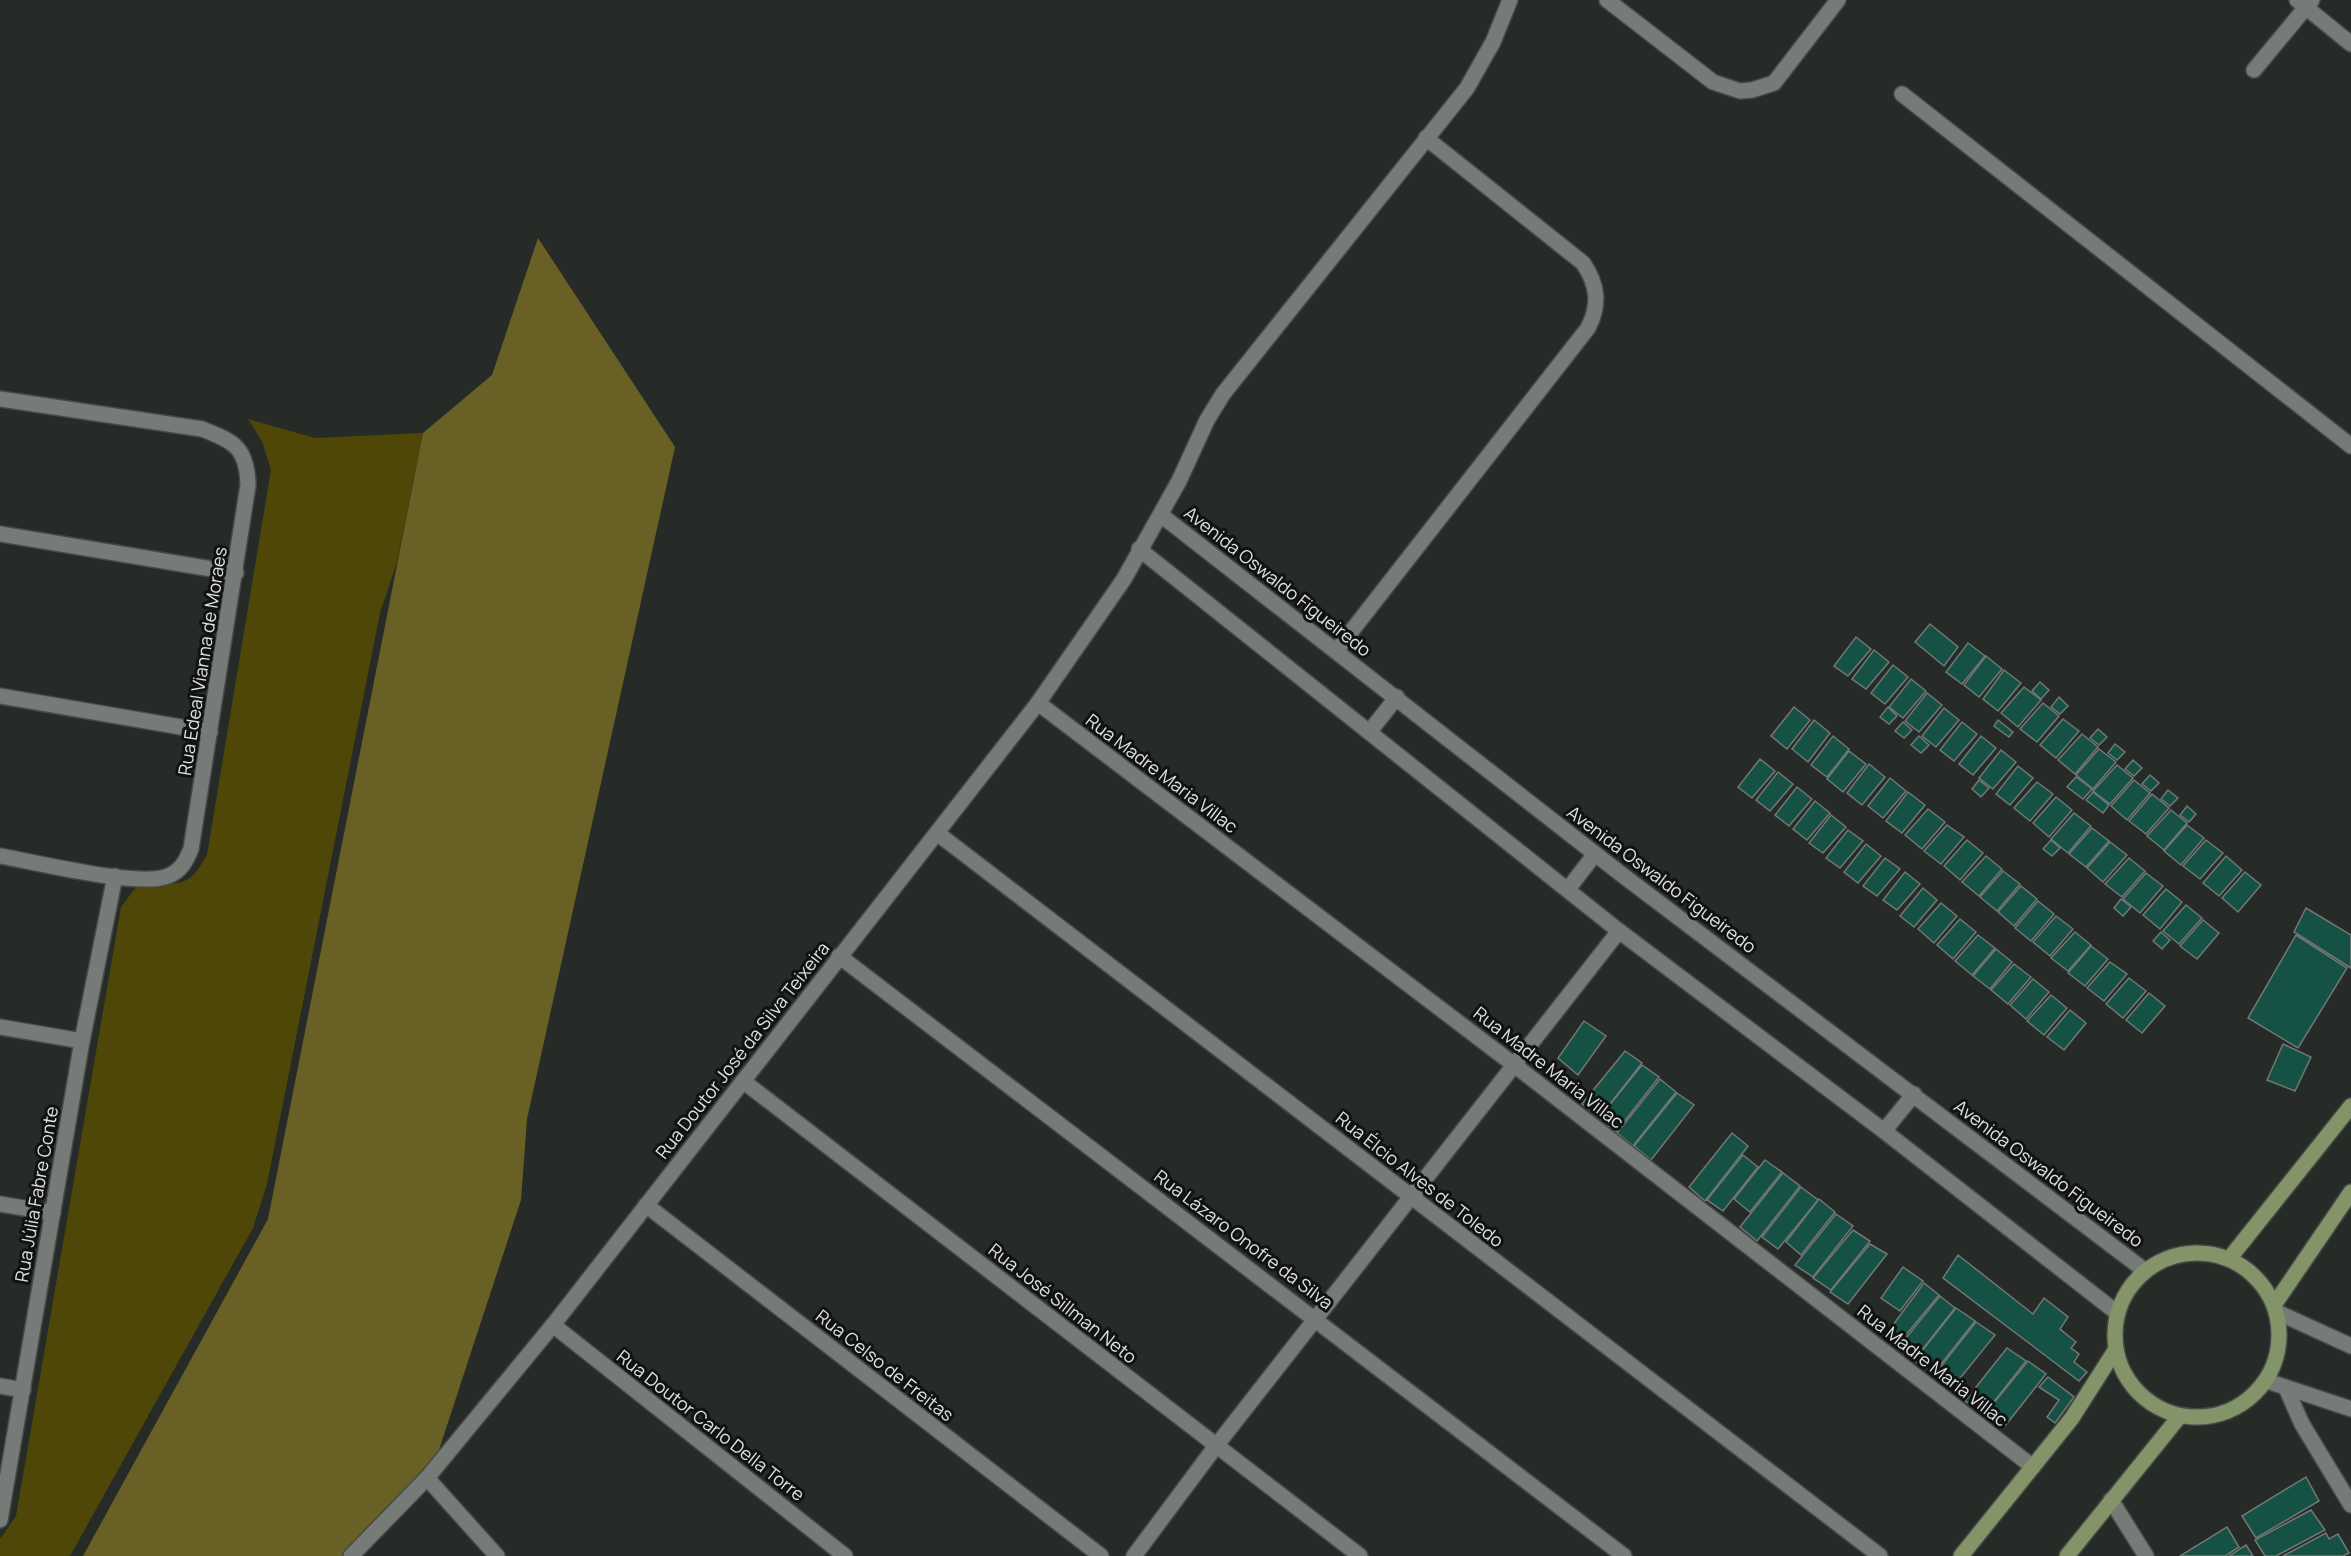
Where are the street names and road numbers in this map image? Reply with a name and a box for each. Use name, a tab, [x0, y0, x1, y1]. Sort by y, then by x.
street label: Avenida Oswaldo Figueiredo	[1180, 500, 1376, 662]
street label: Rua Edeal Vianna de Moraes	[172, 545, 232, 777]
street label: Rua Madre Maria Villac	[1081, 708, 1243, 838]
street label: Avenida Oswaldo Figueiredo	[1563, 800, 1761, 958]
street label: Rua Doutor José da Silva Teixeira	[650, 937, 834, 1163]
street label: Rua Madre Maria Villac	[1469, 1001, 1629, 1133]
street label: Avenida Oswaldo Figueiredo	[1950, 1094, 2148, 1252]
street label: Rua Júlia Fabre Conte	[9, 1104, 63, 1284]
street label: Rua Élcio Alves de Toledo	[1331, 1106, 1509, 1252]
street label: Rua Lázaro Onofre da Silva	[1150, 1164, 1338, 1314]
street label: Rua José Sillman Neto	[984, 1238, 1142, 1368]
street label: Rua Madre Maria Villac	[1853, 1299, 2013, 1431]
street label: Rua Celso de Freitas	[811, 1304, 959, 1426]
street label: Rua Doutor Carlo Della Torre	[612, 1344, 810, 1506]

